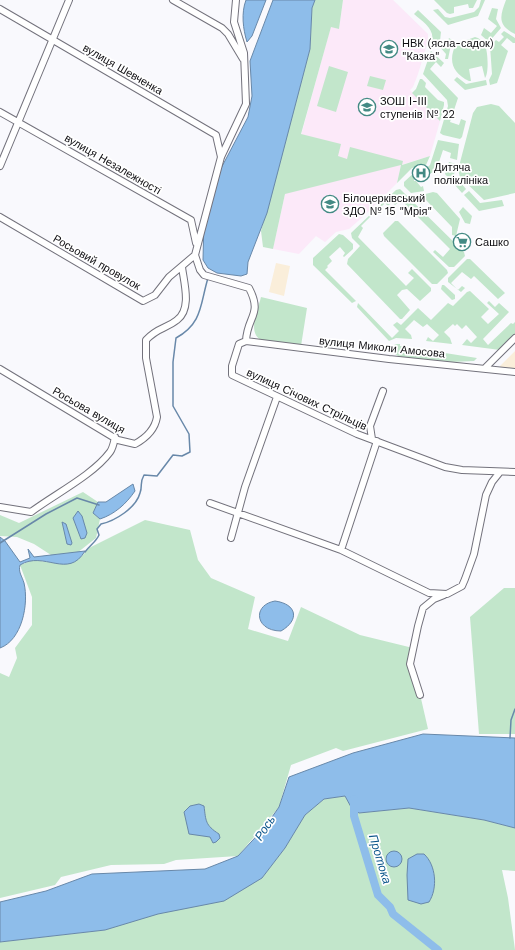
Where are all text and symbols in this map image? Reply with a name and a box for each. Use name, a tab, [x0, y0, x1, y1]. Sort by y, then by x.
place label: НВК (ясла-садок) "Казка"	[402, 37, 494, 63]
school or university icon: НВК (ясла-садок) "Казка"	[379, 39, 399, 59]
street label: вулиця Шевченка	[80, 41, 166, 98]
place label: ЗОШ І-ІІІ ступенів № 22	[380, 95, 455, 121]
school or university icon: ЗОШ І-ІІІ ступенів № 22	[357, 97, 377, 117]
street label: вулиця Незалежності	[62, 131, 163, 197]
place label: Дитяча поліклініка	[434, 161, 489, 187]
hospital icon: Дитяча поліклініка	[411, 163, 431, 183]
place label: Білоцерківський ЗДО № 15 "Мрія"	[343, 192, 432, 218]
school or university icon: Білоцерківський ЗДО № 15 "Мрія"	[320, 194, 340, 214]
street label: Росьовий провулок	[51, 232, 143, 293]
supermarket icon: Сашко	[452, 232, 472, 252]
place label: Сашко	[475, 236, 509, 249]
street label: вулиця Миколи Амосова	[318, 334, 446, 361]
street label: вулиця Січових Стрільців	[245, 366, 369, 433]
street label: Росьова вулиця	[50, 384, 127, 436]
water label: Рось	[252, 813, 278, 843]
water label: Протока	[366, 833, 394, 886]

